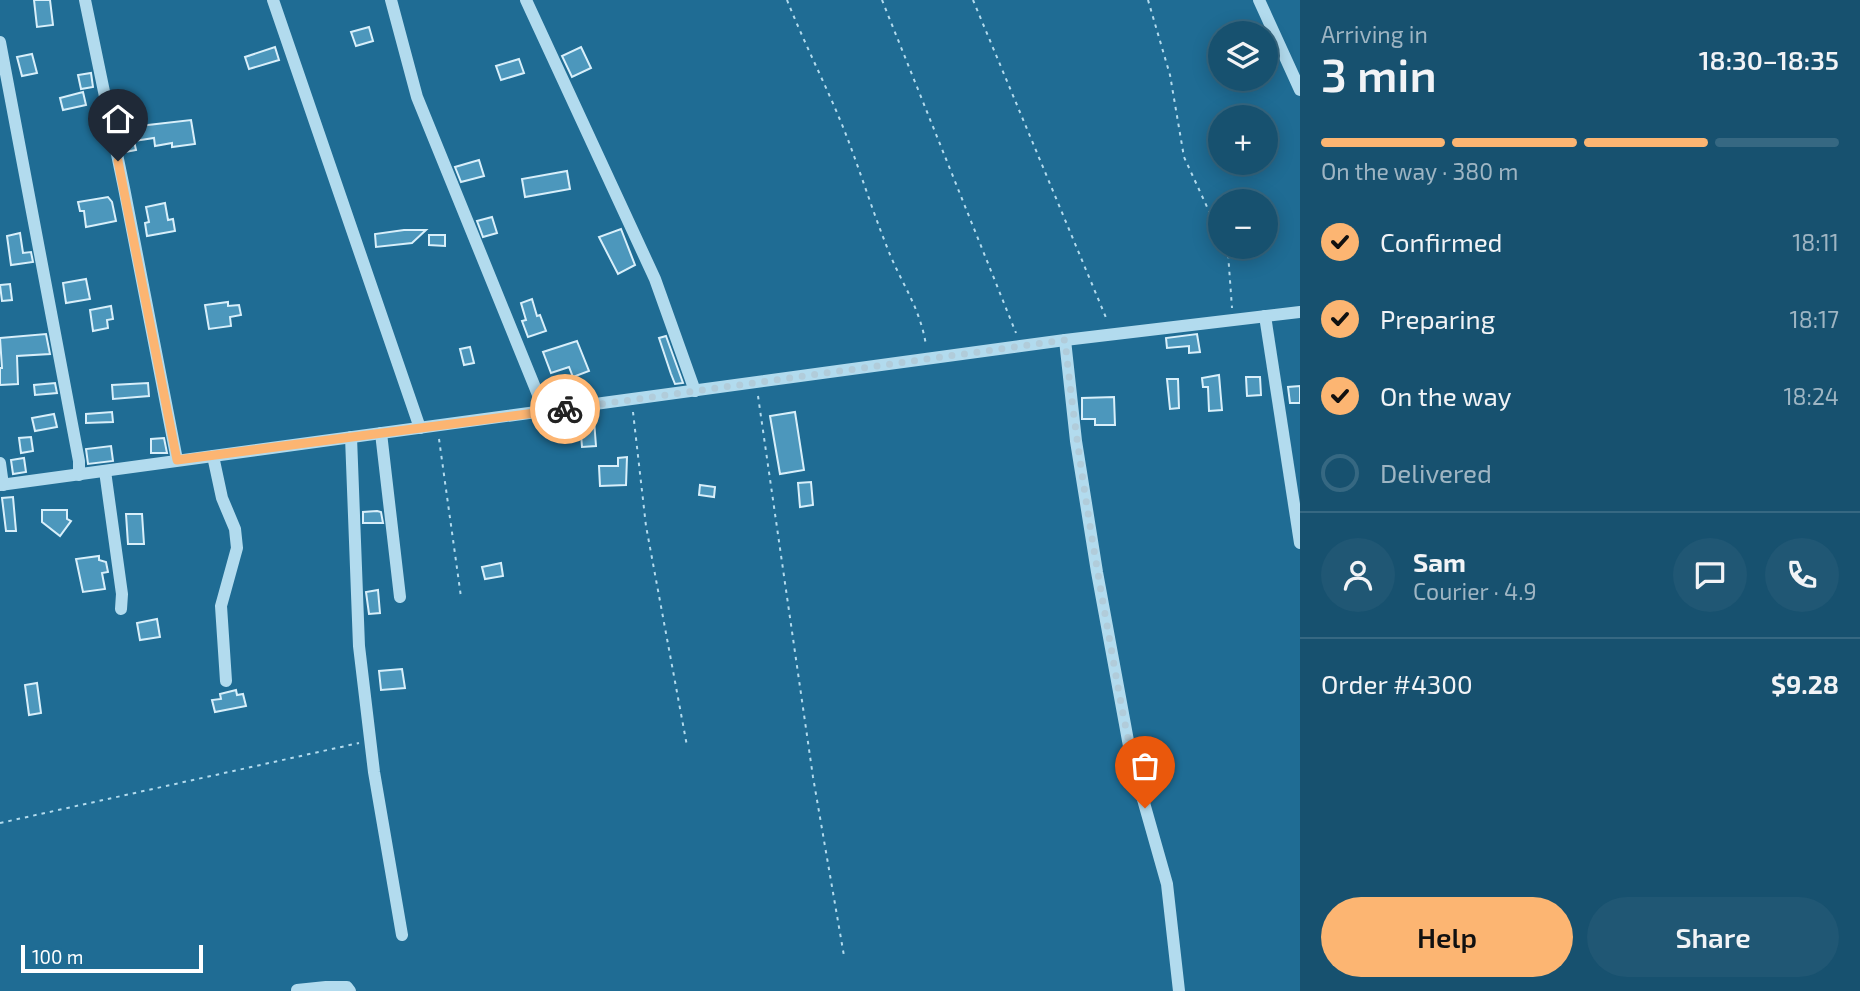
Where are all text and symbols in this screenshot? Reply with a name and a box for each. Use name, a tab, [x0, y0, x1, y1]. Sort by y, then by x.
text: Arriving in	[1321, 20, 1428, 48]
map controls	[1208, 21, 1278, 259]
button: layers	[1208, 21, 1278, 91]
text: 18:30–18:35	[1699, 44, 1839, 75]
text: 3 min	[1321, 46, 1437, 101]
pin	[88, 89, 148, 161]
icon: home	[99, 100, 137, 138]
button: +	[1208, 105, 1278, 175]
text: On the way · 380 m	[1321, 157, 1518, 185]
button: −	[1208, 189, 1278, 259]
icon: check	[1321, 223, 1359, 261]
text: Confirmed	[1380, 226, 1503, 257]
text: 18:11	[1792, 228, 1839, 256]
icon: check	[1321, 300, 1359, 338]
text: Preparing	[1380, 303, 1495, 334]
text: 18:17	[1790, 305, 1839, 333]
courier	[530, 374, 600, 444]
icon: check	[1321, 377, 1359, 415]
text: On the way	[1380, 380, 1511, 411]
text: 18:24	[1783, 382, 1839, 410]
icon: bike	[546, 390, 584, 428]
text: Delivered	[1380, 457, 1492, 488]
button: person	[1321, 538, 1395, 612]
button: chat	[1673, 538, 1747, 612]
button: phone	[1765, 538, 1839, 612]
text: Sam	[1413, 546, 1466, 577]
text: Courier · 4.9	[1413, 577, 1537, 605]
text: Order #4300	[1321, 668, 1473, 699]
text: $9.28	[1771, 668, 1839, 699]
pin	[1115, 736, 1175, 808]
icon: bag	[1126, 747, 1164, 785]
button: Help	[1321, 897, 1573, 977]
button: Share	[1587, 897, 1839, 977]
scale bar	[21, 942, 203, 974]
text: 100 m	[32, 945, 83, 968]

